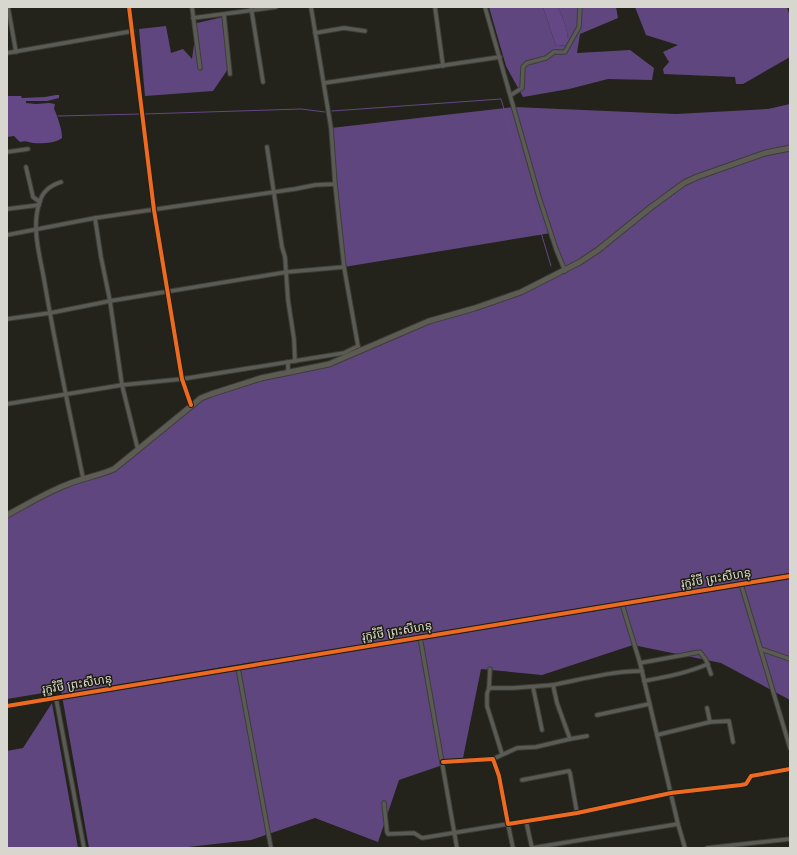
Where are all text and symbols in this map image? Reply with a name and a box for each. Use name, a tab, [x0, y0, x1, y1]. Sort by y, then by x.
street label: រុក្ខវិថី ព្រះសីហនុ	[680, 565, 752, 591]
street label: រុក្ខវិថី ព្រះសីហនុ	[361, 618, 433, 644]
street label: រុក្ខវិថី ព្រះសីហនុ	[41, 671, 113, 697]

